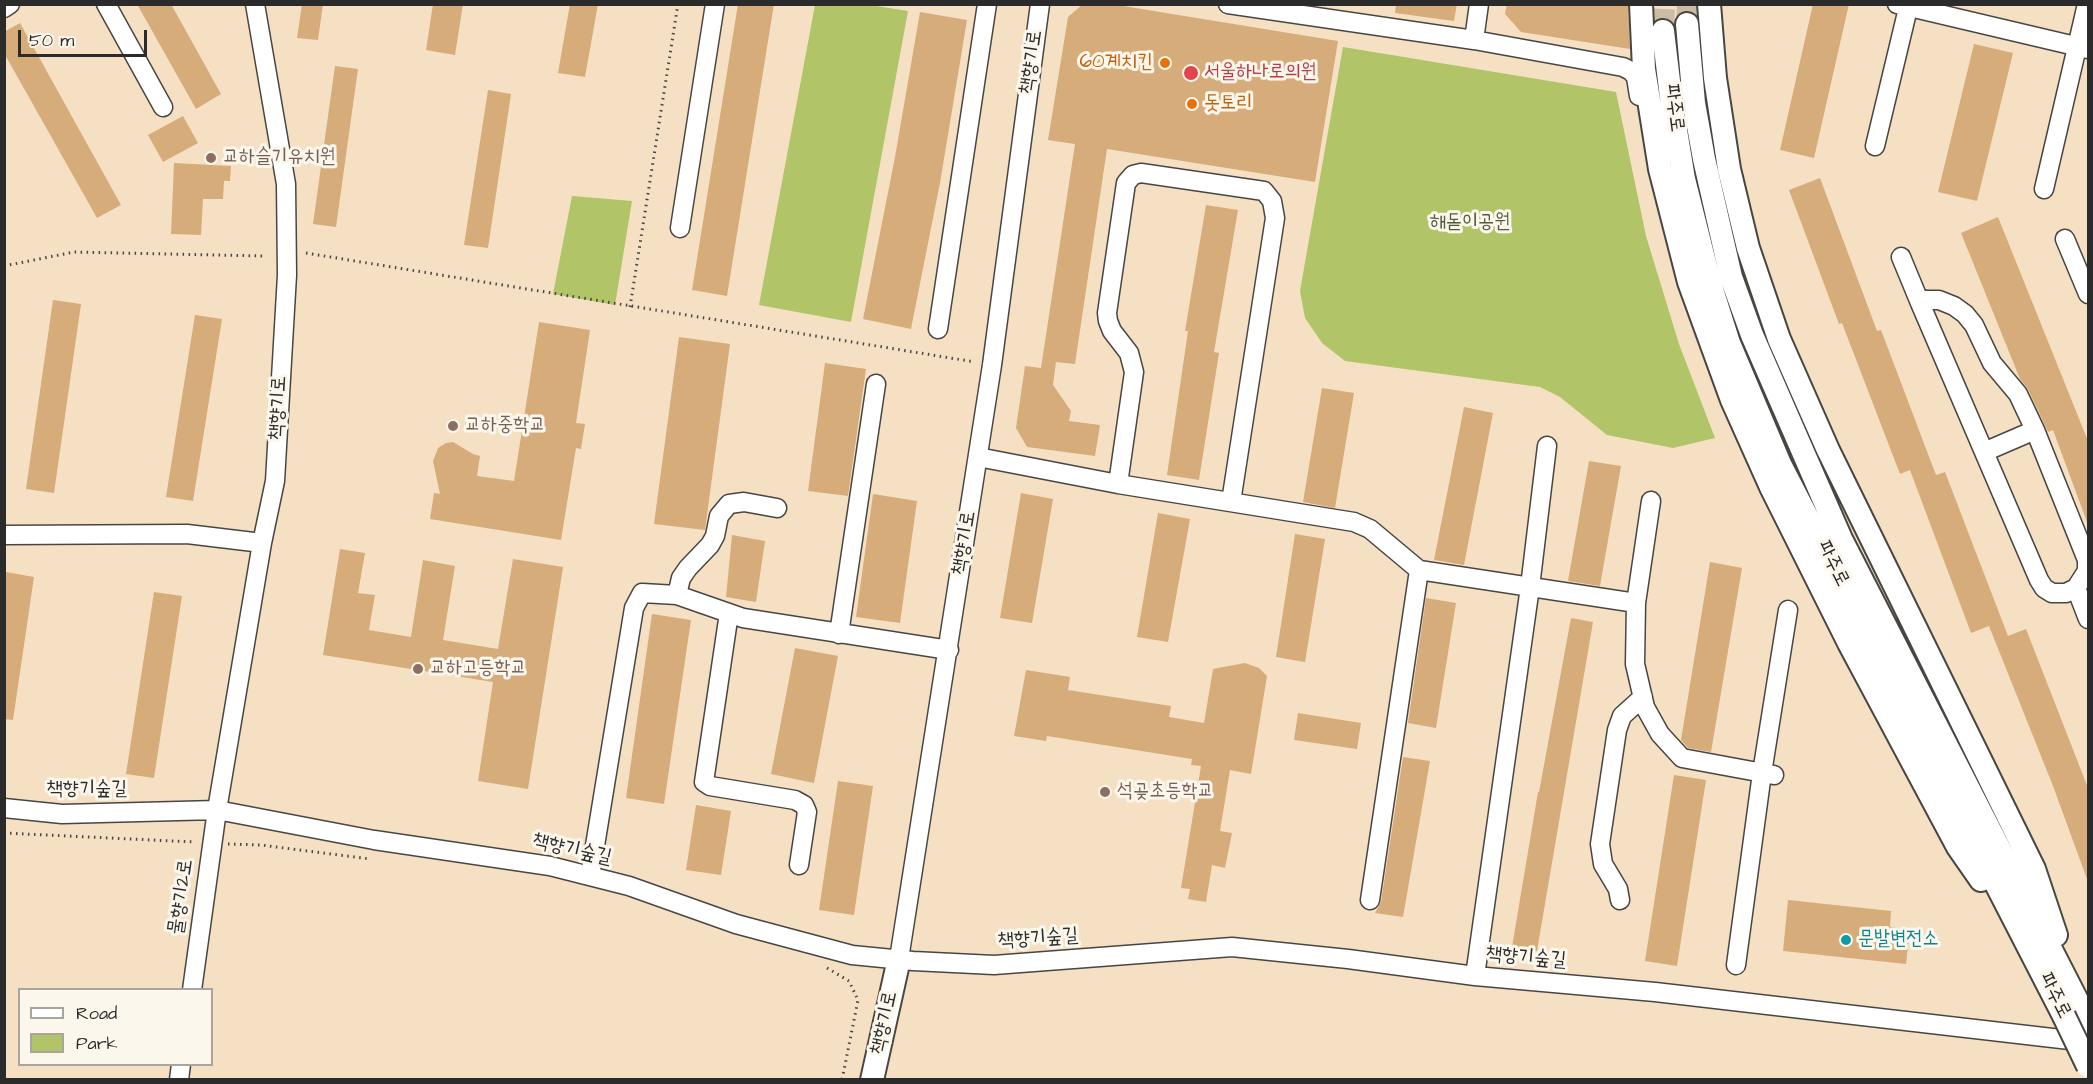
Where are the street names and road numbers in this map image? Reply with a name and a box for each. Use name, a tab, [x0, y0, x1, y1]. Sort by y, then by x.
street label: 책향기로	[1016, 28, 1048, 96]
street label: 파주로	[1658, 82, 1688, 134]
street label: 책향기로	[265, 375, 293, 441]
street label: 책향기로	[948, 509, 982, 577]
street label: 파주로	[1810, 537, 1854, 591]
street label: 책향기숲길	[47, 778, 127, 802]
street label: 책향기숲길	[530, 829, 614, 871]
street label: 물향기2로	[165, 858, 199, 936]
street label: 책향기숲길	[997, 924, 1079, 954]
street label: 책향기숲길	[1485, 943, 1567, 973]
street label: 파주로	[2032, 969, 2076, 1023]
street label: 책향기로	[867, 989, 903, 1057]

